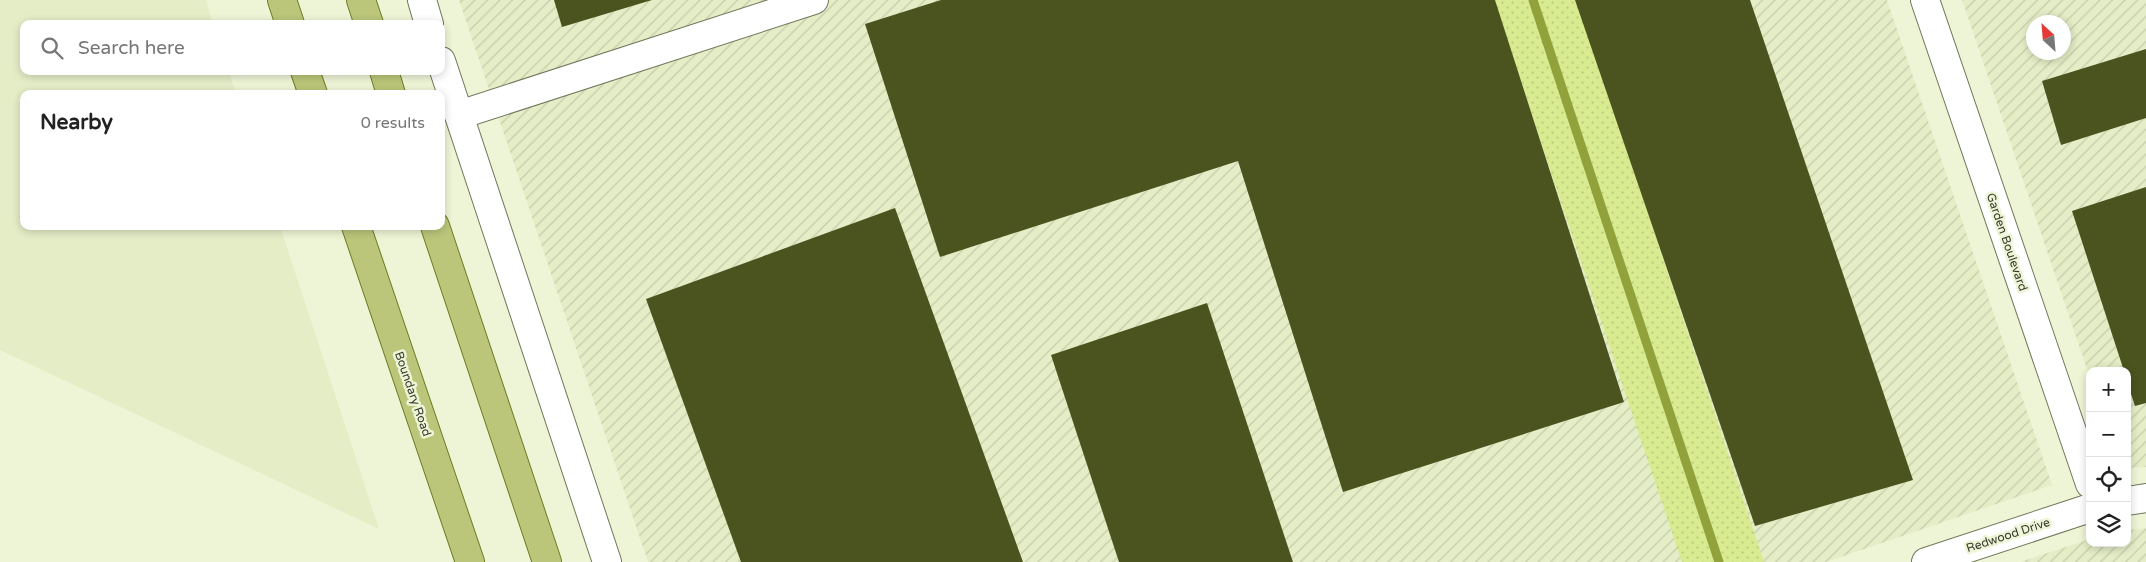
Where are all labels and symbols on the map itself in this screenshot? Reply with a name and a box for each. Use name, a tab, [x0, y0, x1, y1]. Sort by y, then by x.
north arrow	[2026, 15, 2071, 60]
street label: Garden Boulevard	[1984, 191, 2030, 293]
street label: Boundary Road	[392, 350, 434, 438]
street label: Redwood Drive	[1964, 515, 2052, 555]

